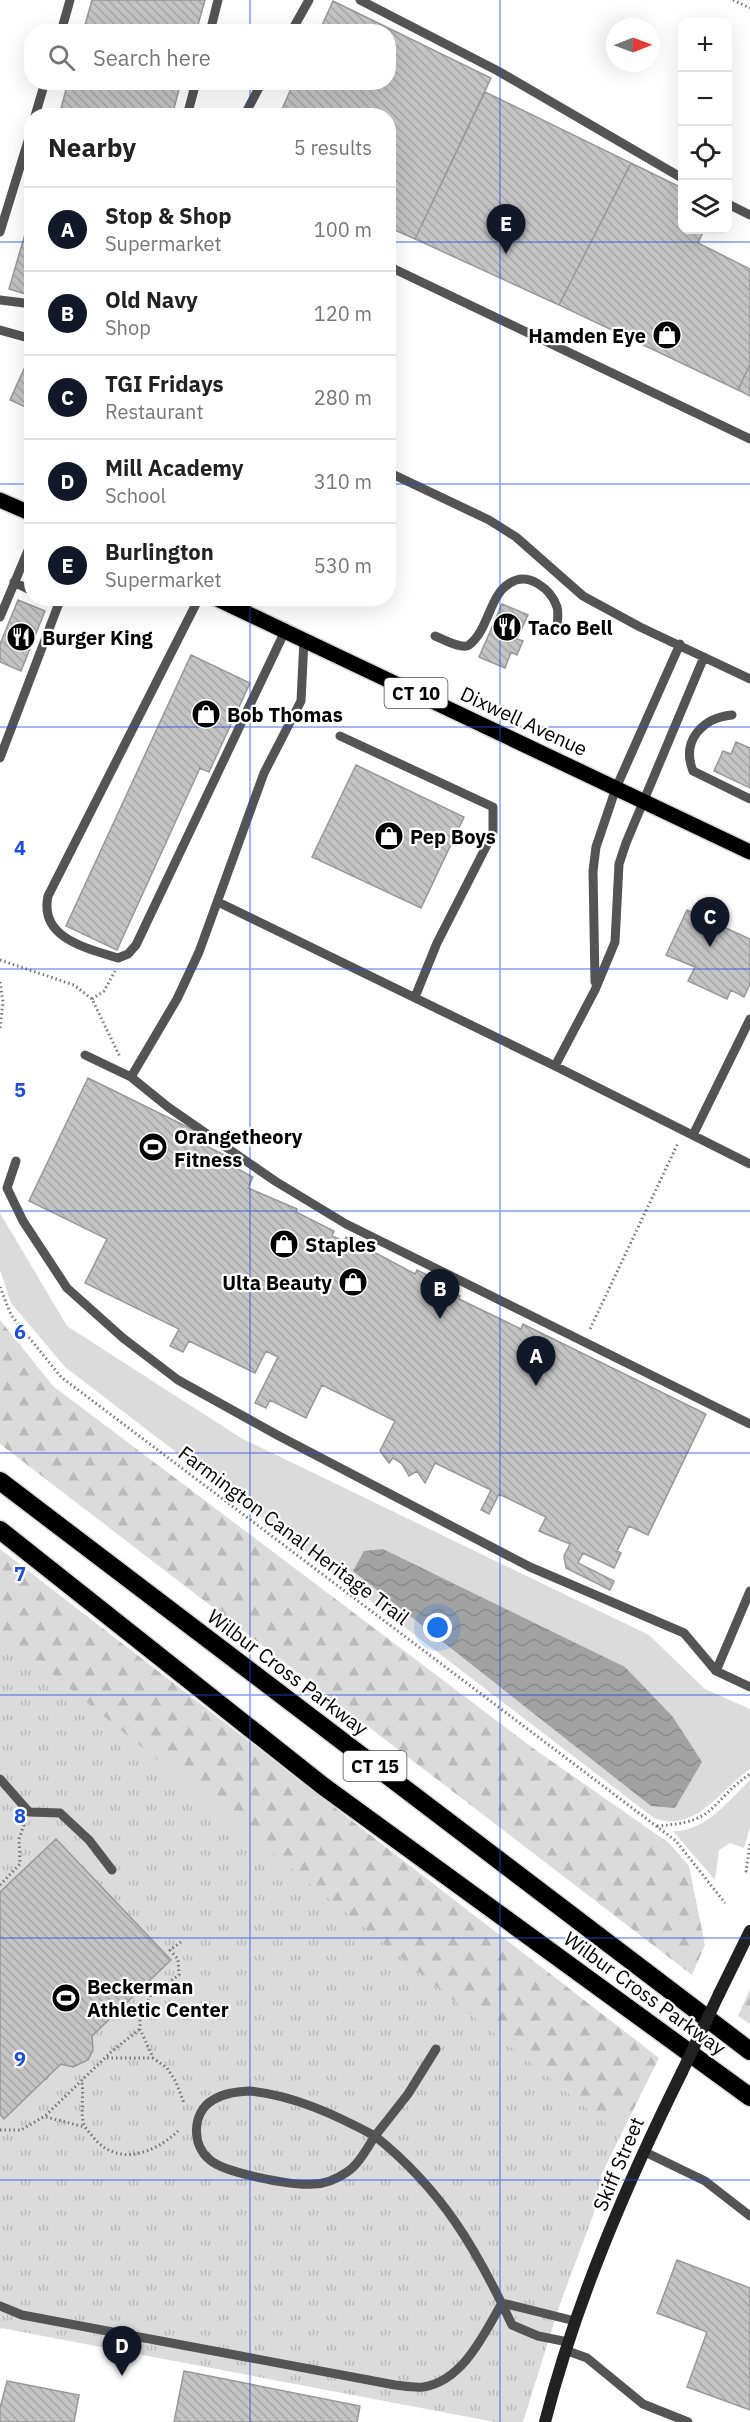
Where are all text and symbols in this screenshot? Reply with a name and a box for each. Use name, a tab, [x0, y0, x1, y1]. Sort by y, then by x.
north arrow	[606, 18, 660, 72]
map controls	[678, 18, 732, 234]
button: +	[678, 18, 732, 72]
search box	[24, 24, 396, 90]
icon: search	[45, 41, 78, 74]
text: Search here	[93, 43, 211, 72]
button: −	[678, 72, 732, 126]
button: locate	[678, 126, 732, 180]
text: Nearby	[48, 130, 136, 164]
text: 5 results	[294, 134, 372, 161]
button: layers	[678, 180, 732, 234]
text: Stop & Shop	[105, 201, 232, 230]
pin: E	[486, 204, 526, 254]
text: A	[61, 216, 74, 243]
text: 100 m	[314, 216, 372, 243]
text: Supermarket	[105, 230, 222, 257]
text: Old Navy	[105, 285, 198, 314]
text: B	[61, 300, 74, 327]
text: 120 m	[314, 300, 372, 327]
text: Shop	[105, 314, 151, 341]
shop icon: Hamden Eye	[651, 319, 683, 351]
place label: Hamden Eye	[528, 322, 646, 349]
text: TGI Fridays	[105, 369, 224, 398]
text: C	[61, 384, 74, 411]
text: 280 m	[314, 384, 372, 411]
text: Restaurant	[105, 398, 203, 425]
text: Mill Academy	[105, 453, 244, 482]
text: D	[61, 468, 74, 495]
text: 310 m	[314, 468, 372, 495]
text: School	[105, 482, 166, 509]
text: Burlington	[105, 537, 214, 566]
text: E	[61, 552, 74, 579]
text: 530 m	[314, 552, 372, 579]
text: Supermarket	[105, 566, 222, 593]
restaurant icon: Taco Bell	[491, 611, 523, 643]
place label: Taco Bell	[528, 614, 612, 641]
restaurant icon: Burger King	[5, 621, 37, 653]
place label: Burger King	[42, 624, 154, 651]
road number: CT 10	[384, 678, 448, 708]
street label: Dixwell Avenue	[456, 680, 592, 762]
shop icon: Bob Thomas	[190, 698, 222, 730]
place label: Bob Thomas	[227, 701, 343, 728]
shop icon: Pep Boys	[373, 820, 405, 852]
place label: Pep Boys	[410, 823, 496, 850]
text: 4	[14, 834, 26, 861]
pin: C	[690, 898, 730, 947]
text: 5	[14, 1076, 26, 1103]
place label: Orangetheory Fitness	[174, 1123, 303, 1173]
sports icon: Orangetheory Fitness	[137, 1131, 169, 1163]
shop icon: Staples	[268, 1228, 300, 1260]
place label: Staples	[305, 1231, 376, 1258]
shop icon: Ulta Beauty	[337, 1266, 369, 1298]
place label: Ulta Beauty	[222, 1269, 332, 1296]
pin: B	[420, 1270, 460, 1319]
text: 6	[14, 1318, 26, 1345]
pin: A	[516, 1336, 556, 1386]
street label: Farmington Canal Heritage Trail	[173, 1439, 415, 1631]
text: 7	[14, 1560, 26, 1587]
street label: Wilbur Cross Parkway	[202, 1603, 374, 1741]
your location	[423, 1613, 452, 1642]
road number: CT 15	[344, 1751, 406, 1781]
text: 8	[14, 1802, 26, 1829]
street label: Wilbur Cross Parkway	[558, 1925, 732, 2061]
place label: Beckerman Athletic Center	[87, 1973, 229, 2023]
sports icon: Beckerman Athletic Center	[50, 1982, 82, 2014]
text: 9	[14, 2045, 26, 2072]
street label: Skiff Street	[586, 2113, 650, 2215]
pin: D	[102, 2326, 142, 2376]

